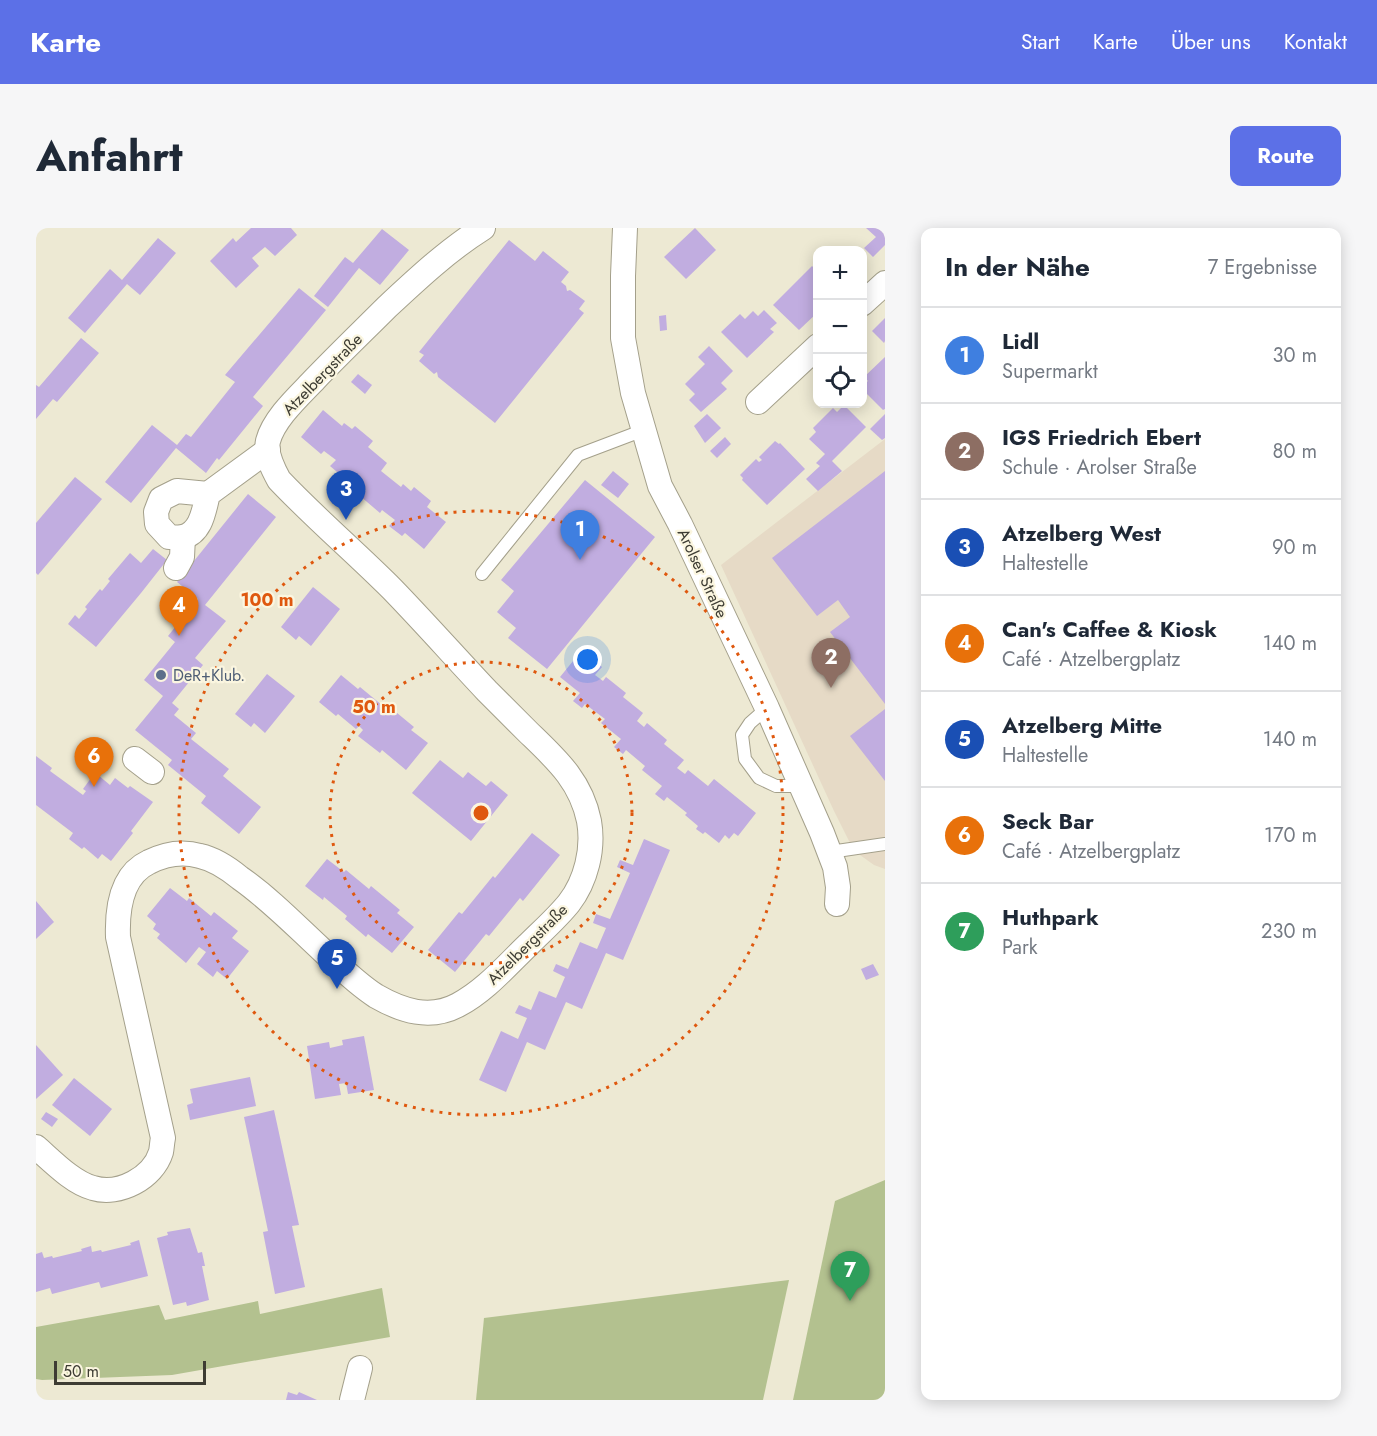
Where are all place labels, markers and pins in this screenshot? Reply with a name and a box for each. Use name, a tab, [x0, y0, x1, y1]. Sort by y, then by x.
pin: 3	[326, 470, 366, 520]
pin: 1	[560, 510, 600, 560]
pin: 4	[160, 586, 198, 636]
pin: 2	[812, 638, 850, 688]
place label: DeR+Klub.	[173, 664, 245, 687]
marker: DeR+Klub.	[154, 668, 168, 682]
pin: 6	[74, 738, 114, 787]
centre of rings	[471, 803, 491, 823]
pin: 5	[318, 940, 356, 989]
pin: 7	[830, 1252, 870, 1301]

